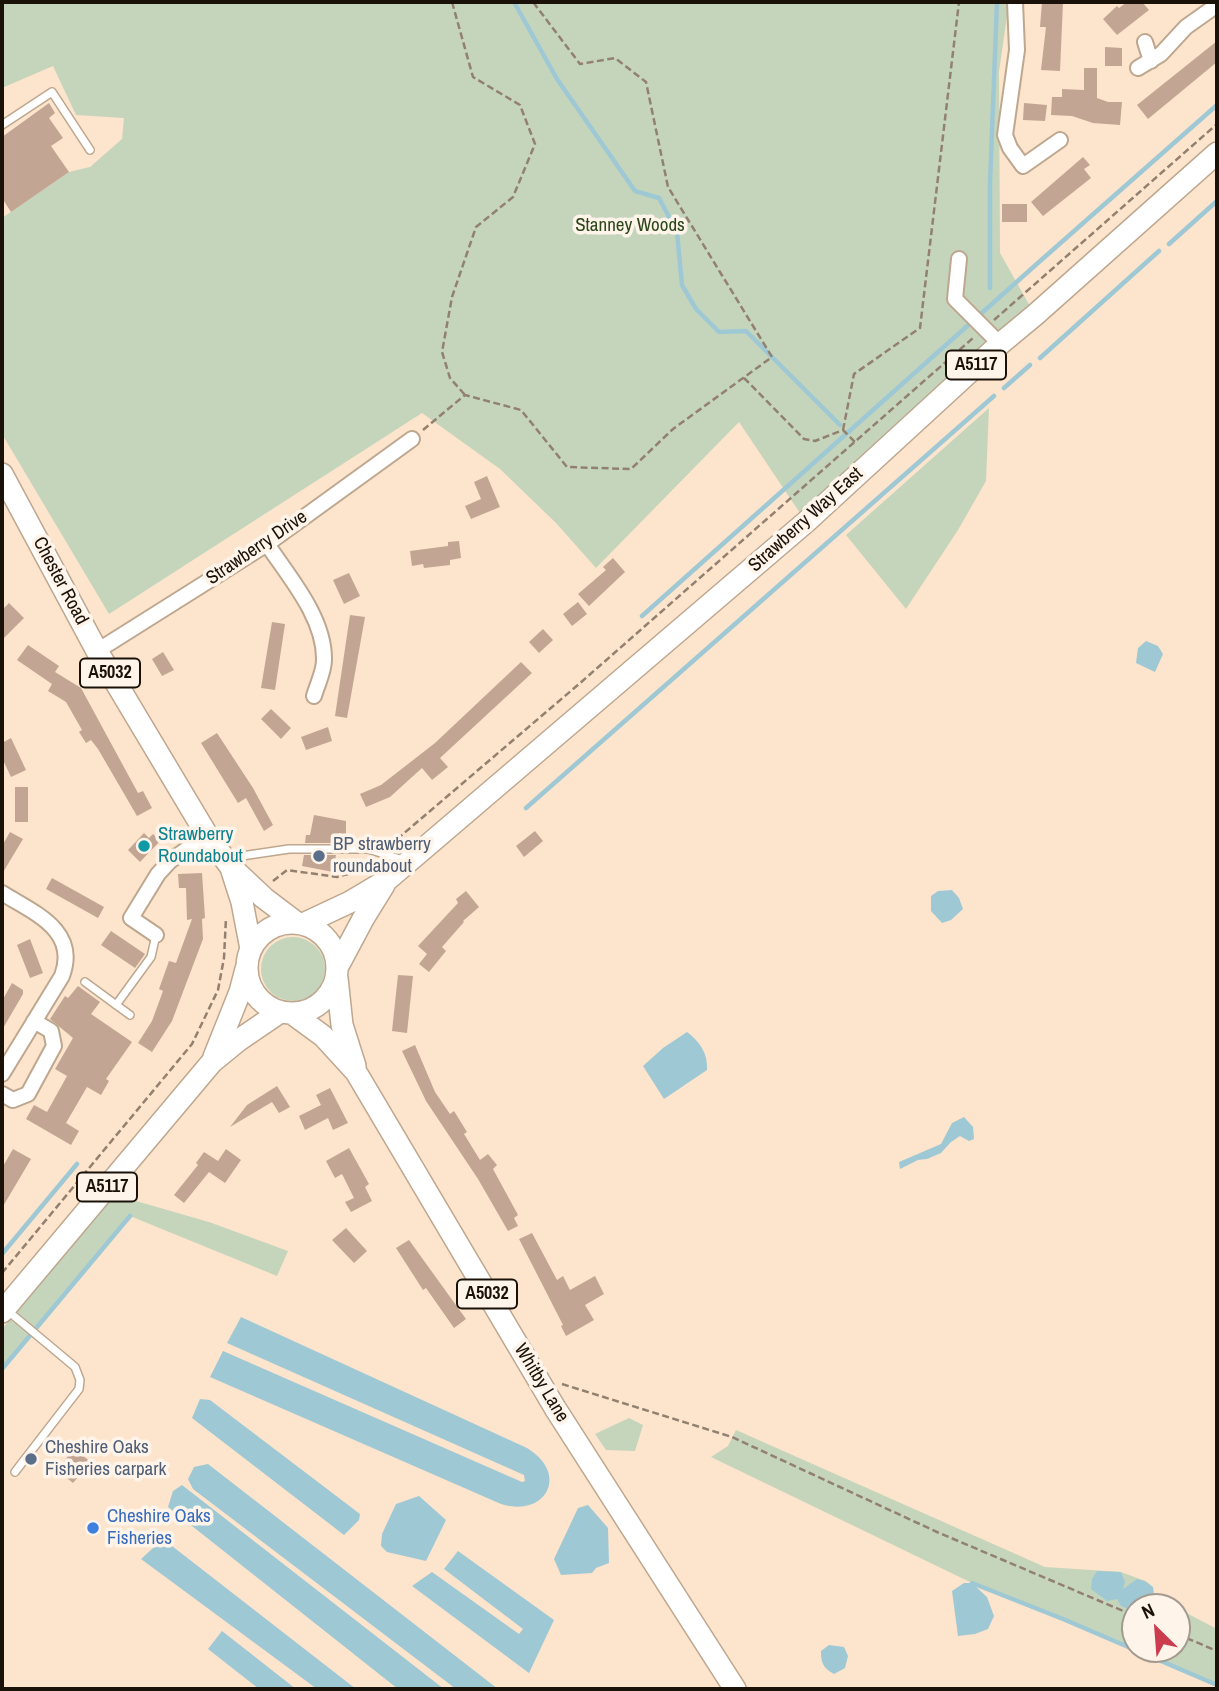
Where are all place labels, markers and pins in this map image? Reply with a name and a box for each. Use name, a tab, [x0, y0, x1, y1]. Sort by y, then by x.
place label: Strawberry Roundabout	[158, 824, 243, 868]
place label: BP strawberry roundabout	[333, 834, 431, 878]
marker: Strawberry Roundabout	[136, 838, 152, 854]
marker: BP strawberry roundabout	[311, 848, 327, 864]
place label: Cheshire Oaks Fisheries carpark	[45, 1437, 166, 1481]
marker: Cheshire Oaks Fisheries carpark	[23, 1451, 39, 1467]
place label: Cheshire Oaks Fisheries	[107, 1506, 211, 1550]
marker: Cheshire Oaks Fisheries	[85, 1520, 101, 1536]

